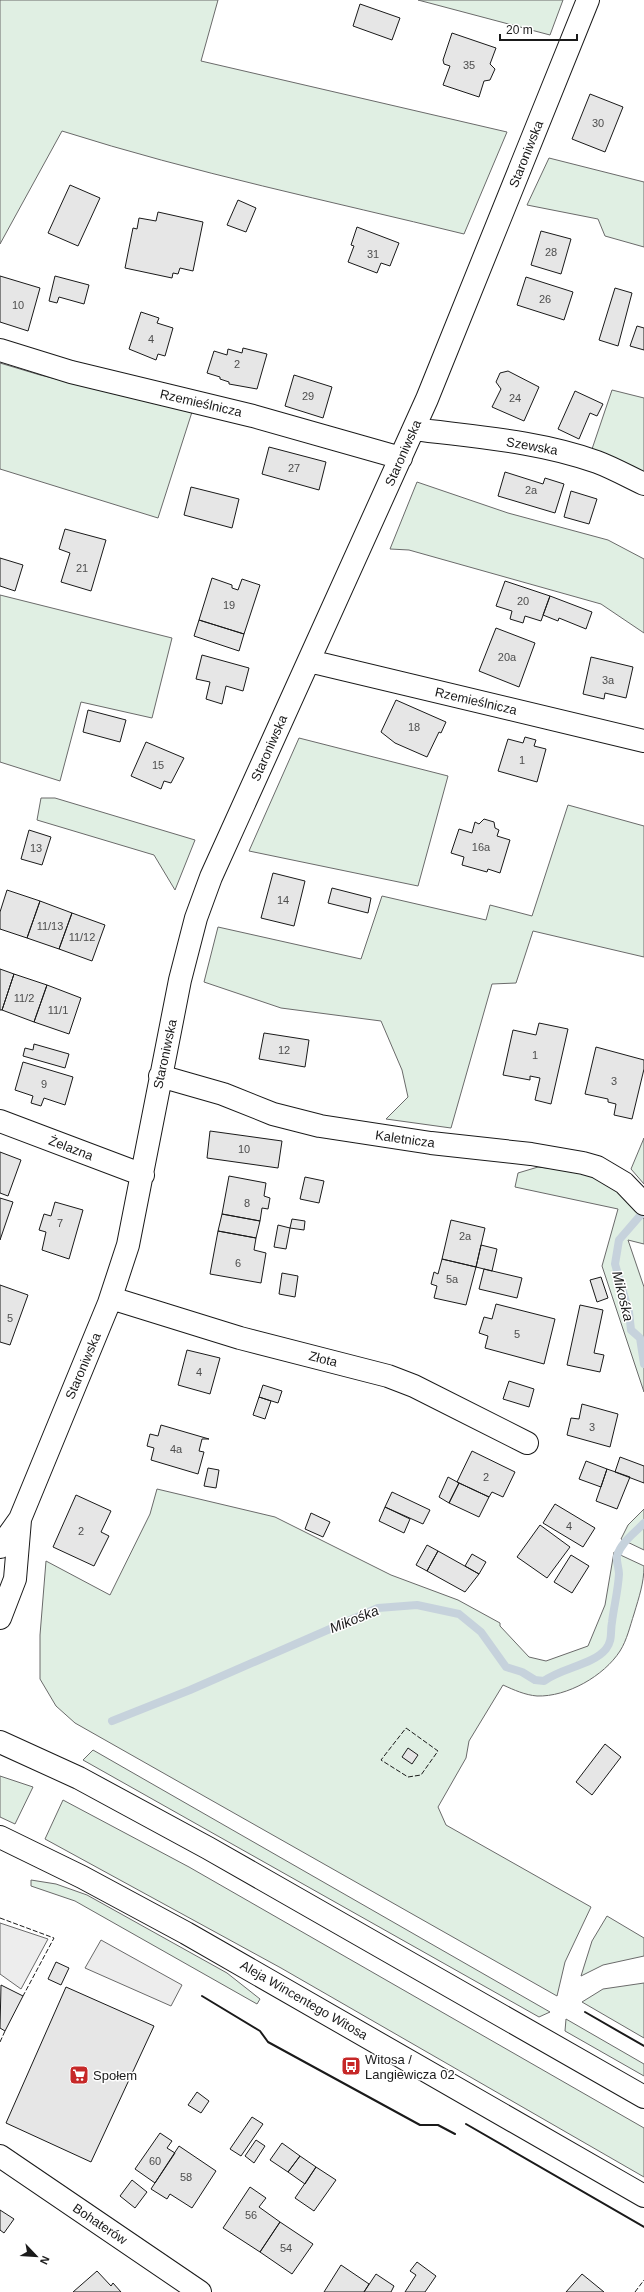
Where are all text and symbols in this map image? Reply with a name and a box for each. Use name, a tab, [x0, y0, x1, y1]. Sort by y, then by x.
scale bar	[500, 16, 577, 42]
text: 20 m	[506, 23, 533, 37]
house number: 35	[463, 59, 475, 71]
house number: 30	[592, 117, 604, 129]
street label: Staroniwska	[506, 118, 547, 190]
house number: 28	[545, 246, 557, 258]
house number: 31	[367, 248, 379, 260]
house number: 26	[539, 293, 551, 305]
house number: 10	[12, 299, 24, 311]
house number: 4	[148, 333, 154, 345]
house number: 2	[234, 358, 240, 370]
street label: Rzemieślnicza	[158, 386, 244, 420]
house number: 29	[302, 390, 314, 402]
house number: 24	[509, 392, 521, 404]
street label: Staroniwska	[382, 417, 425, 488]
street label: Szewska	[505, 434, 560, 458]
house number: 27	[288, 462, 300, 474]
house number: 2a	[525, 484, 538, 496]
house number: 21	[76, 562, 88, 574]
house number: 20	[517, 595, 529, 607]
house number: 19	[223, 599, 235, 611]
house number: 20a	[498, 651, 517, 663]
house number: 3a	[602, 674, 615, 686]
street label: Rzemieślnicza	[433, 684, 519, 718]
street label: Staroniwska	[248, 712, 291, 783]
house number: 18	[408, 721, 420, 733]
house number: 1	[519, 754, 525, 766]
house number: 15	[152, 759, 164, 771]
house number: 16a	[472, 841, 491, 853]
house number: 13	[30, 842, 42, 854]
house number: 14	[277, 894, 289, 906]
house number: 11/13	[37, 920, 63, 932]
house number: 11/12	[69, 931, 95, 943]
house number: 11/2	[14, 992, 34, 1004]
house number: 11/1	[48, 1004, 68, 1016]
street label: Staroniwska	[150, 1017, 180, 1090]
house number: 12	[278, 1044, 290, 1056]
house number: 1	[532, 1049, 538, 1061]
house number: 3	[611, 1075, 617, 1087]
house number: 9	[41, 1078, 47, 1090]
street label: Kaletnicza	[374, 1127, 437, 1151]
street label: Żelazna	[47, 1133, 96, 1164]
house number: 10	[238, 1143, 250, 1155]
house number: 8	[244, 1197, 250, 1209]
house number: 7	[57, 1217, 63, 1229]
house number: 2a	[459, 1230, 472, 1242]
house number: 6	[235, 1257, 241, 1269]
water label: Mikośka	[609, 1269, 637, 1323]
house number: 5a	[446, 1273, 459, 1285]
house number: 5	[7, 1312, 13, 1324]
house number: 5	[514, 1328, 520, 1340]
street label: Staroniwska	[62, 1330, 104, 1402]
street label: Złota	[307, 1348, 340, 1370]
house number: 4	[196, 1366, 202, 1378]
house number: 3	[589, 1421, 595, 1433]
house number: 4a	[170, 1443, 183, 1455]
house number: 2	[483, 1471, 489, 1483]
house number: 4	[566, 1520, 572, 1532]
house number: 2	[78, 1525, 84, 1537]
water label: Mikośka	[327, 1602, 381, 1636]
street label: Aleja Wincentego Witosa	[238, 1957, 371, 2043]
place label: Witosa / Langiewicza 02	[365, 2052, 455, 2082]
bus stop icon: Witosa / Langiewicza 02	[340, 2055, 362, 2077]
supermarket icon: Społem	[68, 2064, 90, 2086]
place label: Społem	[93, 2068, 137, 2083]
house number: 60	[149, 2155, 161, 2167]
house number: 58	[180, 2171, 192, 2183]
street label: Bohaterów	[70, 2200, 130, 2248]
house number: 56	[245, 2209, 257, 2221]
north arrow	[16, 2236, 56, 2276]
house number: 54	[280, 2242, 292, 2254]
text: N	[38, 2254, 52, 2266]

